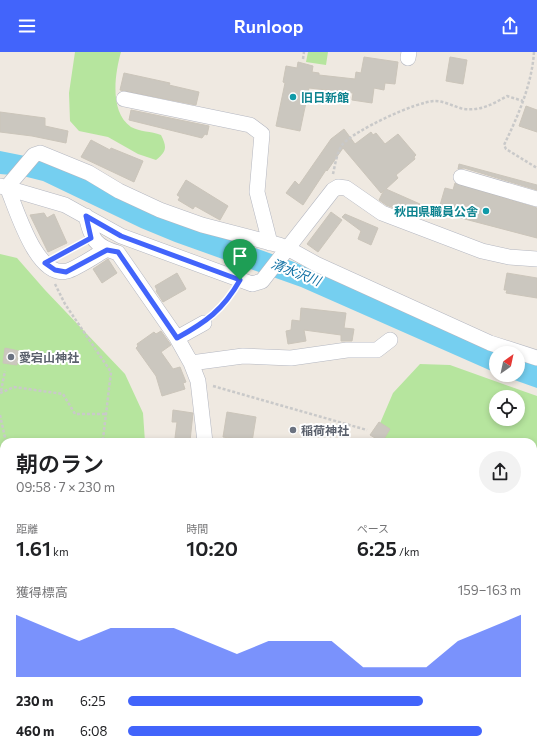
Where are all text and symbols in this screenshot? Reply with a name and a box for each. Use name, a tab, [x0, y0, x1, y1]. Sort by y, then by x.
icon: menu	[16, 15, 38, 37]
text: Runloop	[234, 15, 303, 37]
icon: share	[499, 15, 521, 37]
place label: 旧日新館	[301, 90, 349, 104]
marker: 旧日新館	[288, 92, 298, 102]
place label: 秋田県職員公舎	[394, 204, 478, 218]
marker: 秋田県職員公舎	[481, 206, 491, 216]
pin	[223, 239, 257, 280]
icon: arrive	[229, 245, 251, 267]
water label: 清水沢川	[269, 255, 325, 290]
north arrow	[489, 346, 525, 382]
map controls	[489, 346, 525, 426]
place label: 愛宕山神社	[19, 350, 79, 364]
marker: 愛宕山神社	[6, 352, 16, 362]
button: locate	[489, 390, 525, 426]
place label: 稲荷神社	[301, 423, 349, 437]
marker: 稲荷神社	[288, 425, 298, 435]
text: 朝のラン	[16, 450, 104, 477]
button: share	[479, 451, 521, 493]
text: 09:58 · 7 × 230 m	[16, 479, 115, 495]
text: 距離	[16, 522, 38, 535]
text: 時間	[186, 522, 208, 535]
text: ペース	[357, 522, 389, 535]
text: 1.61	[16, 536, 51, 560]
text: 10:20	[186, 536, 238, 560]
text: 6:25	[357, 536, 397, 560]
text: km	[51, 545, 69, 558]
text: /km	[397, 545, 419, 558]
text: 159–163 m	[458, 582, 521, 598]
text: 獲得標高	[16, 584, 68, 600]
text: 230 m	[16, 693, 53, 709]
text: 6:25	[80, 693, 106, 709]
text: 460 m	[16, 723, 54, 739]
text: 6:08	[80, 723, 107, 739]

